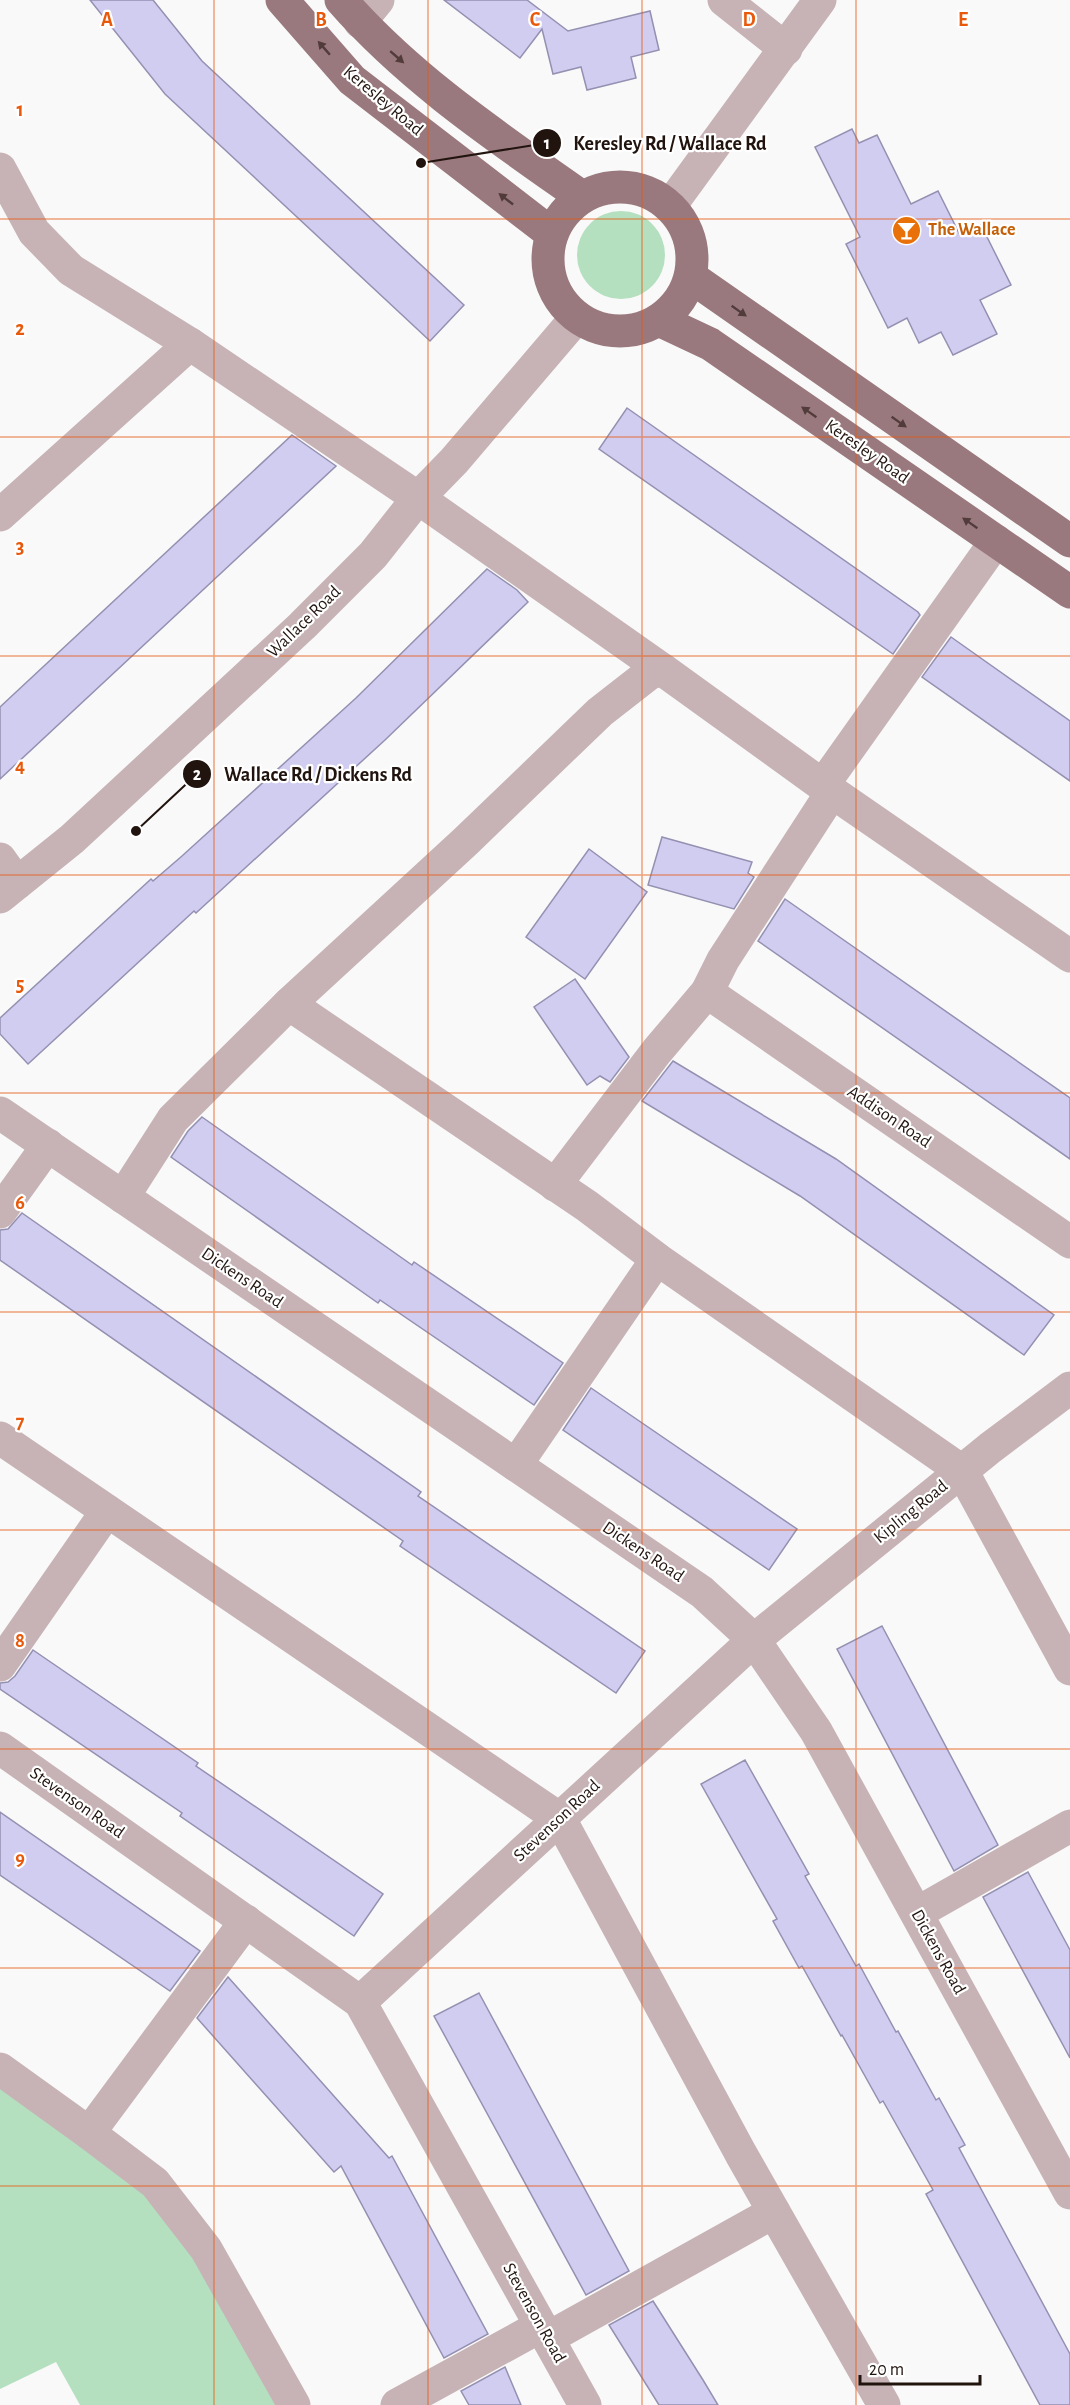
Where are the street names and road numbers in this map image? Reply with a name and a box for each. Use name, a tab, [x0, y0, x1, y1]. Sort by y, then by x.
street label: Keresley Road	[340, 63, 426, 139]
street label: Keresley Road	[822, 417, 912, 487]
street label: Wallace Road	[264, 583, 344, 661]
street label: Addison Road	[844, 1083, 934, 1151]
street label: Dickens Road	[198, 1244, 286, 1312]
street label: Kipling Road	[871, 1477, 951, 1547]
street label: Dickens Road	[599, 1518, 687, 1586]
street label: Stevenson Road	[27, 1764, 127, 1842]
street label: Stevenson Road	[510, 1777, 604, 1865]
street label: Dickens Road	[907, 1907, 969, 1997]
street label: Stevenson Road	[499, 2260, 569, 2366]

